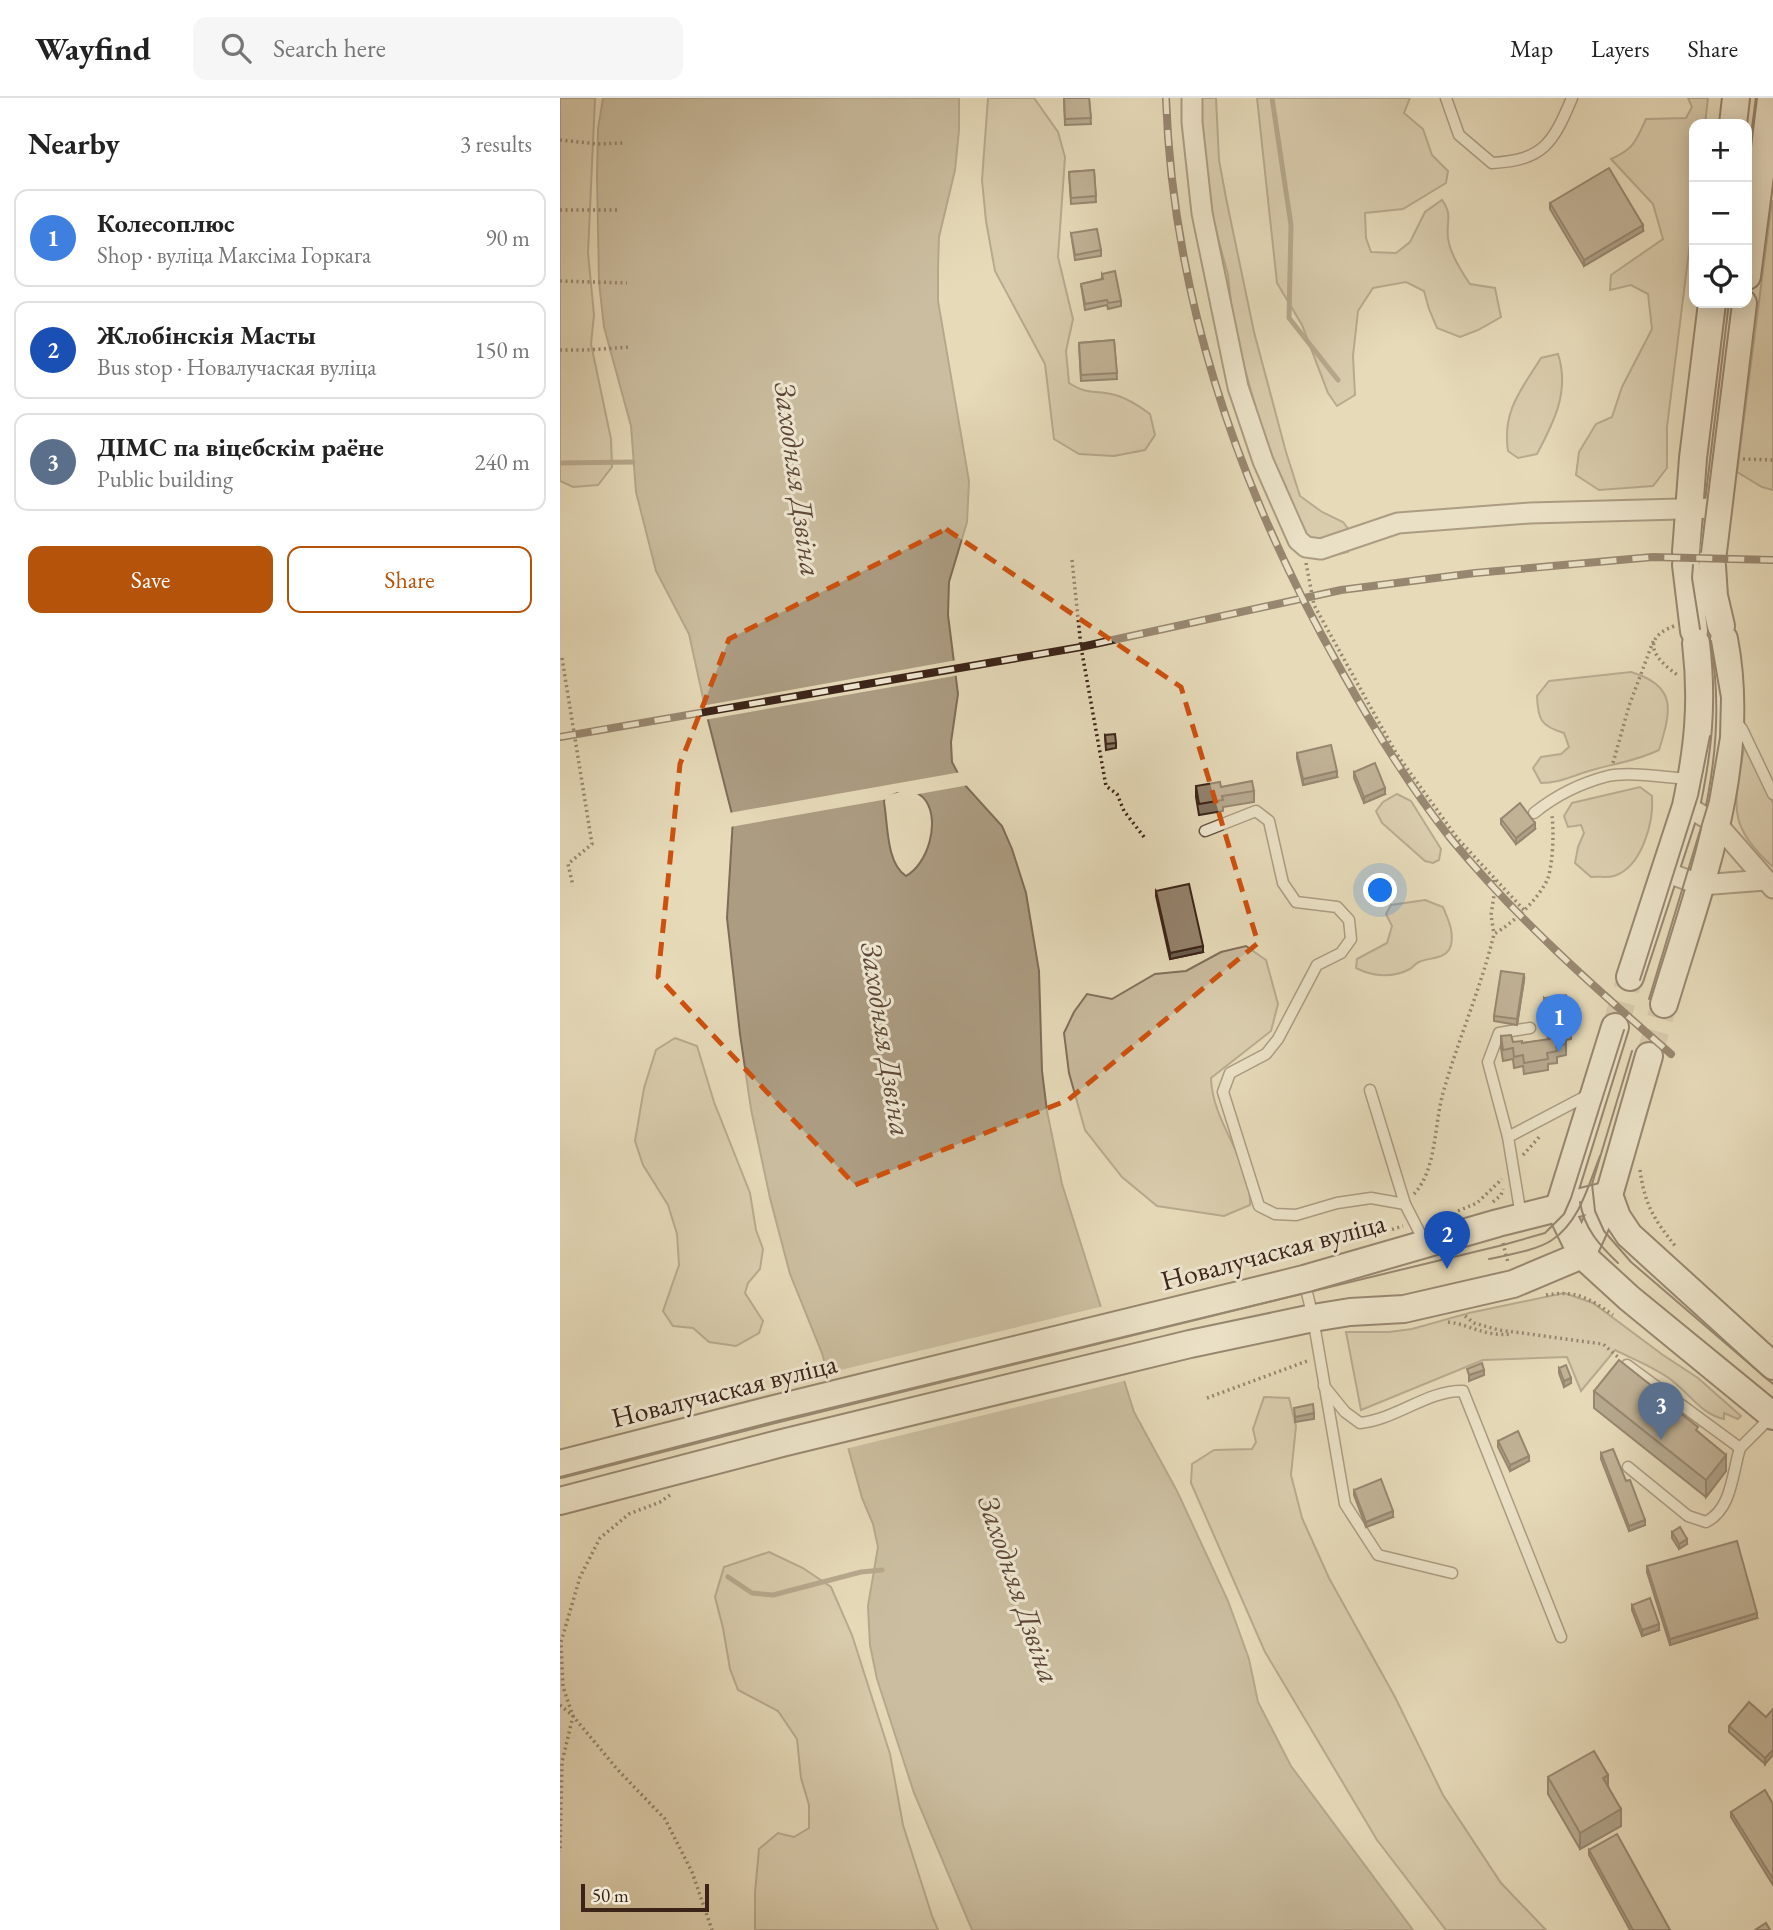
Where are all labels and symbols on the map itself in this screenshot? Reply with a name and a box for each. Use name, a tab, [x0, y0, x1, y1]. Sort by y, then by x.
water label: Заходняя Дзвіна	[765, 379, 831, 579]
your location	[1363, 873, 1397, 907]
water label: Заходняя Дзвіна	[852, 939, 921, 1139]
pin: 1	[1536, 994, 1582, 1052]
street label: Новалучаская вуліца	[1157, 1203, 1390, 1298]
pin: 2	[1424, 1211, 1470, 1269]
street label: Новалучаская вуліца	[607, 1344, 841, 1435]
pin: 3	[1638, 1382, 1684, 1440]
water label: Заходняя Дзвіна	[969, 1489, 1070, 1688]
scale bar	[581, 1881, 709, 1913]

